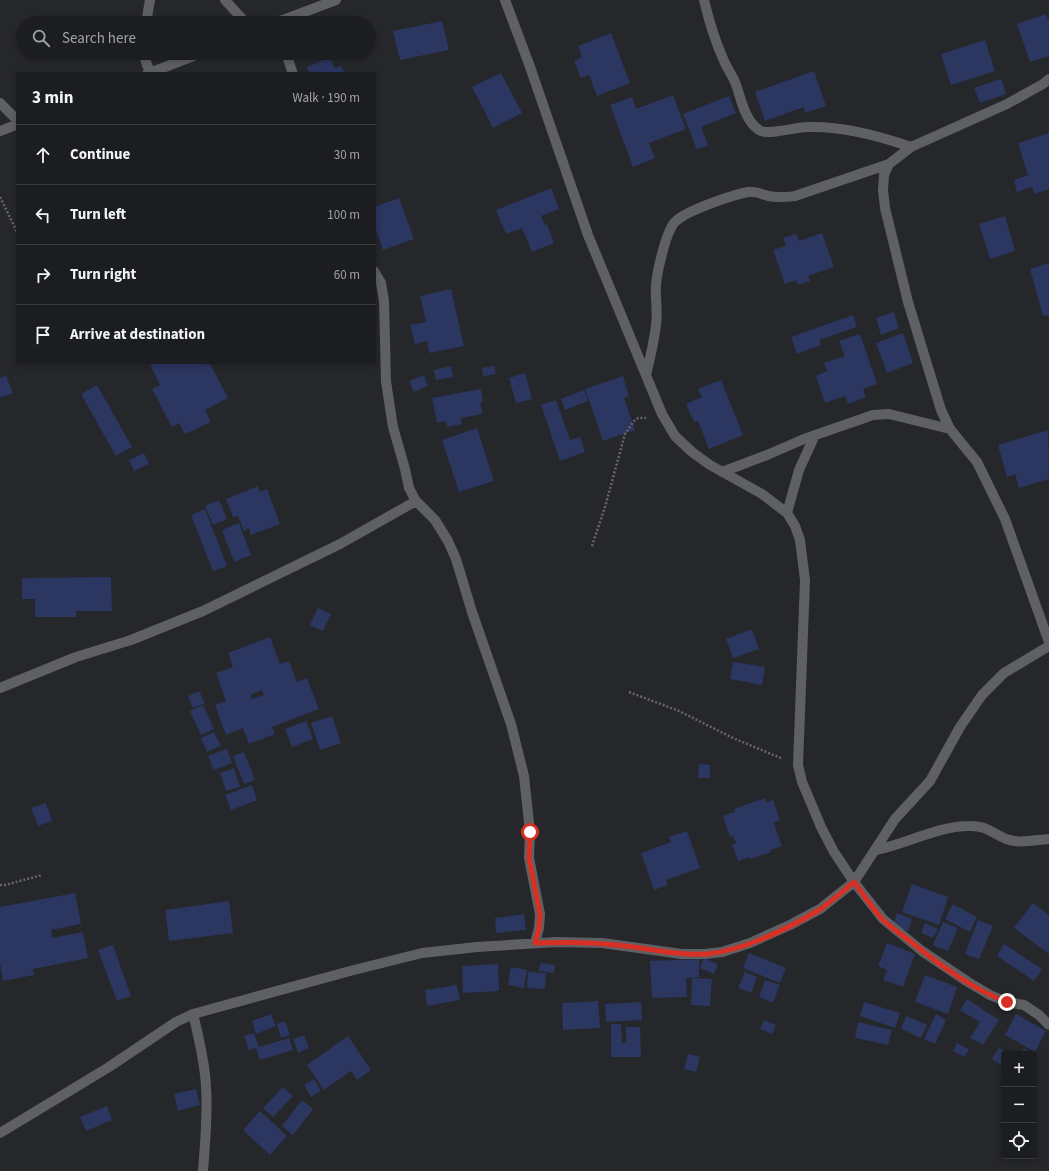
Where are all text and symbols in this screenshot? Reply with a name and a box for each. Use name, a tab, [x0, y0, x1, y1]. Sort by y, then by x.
search box	[16, 16, 376, 60]
icon: search	[30, 27, 52, 49]
text: Search here	[62, 28, 136, 49]
text: 3 min	[32, 86, 73, 110]
text: Walk · 190 m	[292, 89, 360, 107]
icon: ahead	[32, 144, 54, 166]
text: Continue	[70, 144, 130, 165]
text: 30 m	[334, 146, 360, 164]
icon: left	[32, 204, 54, 226]
text: Turn left	[70, 204, 126, 225]
text: 100 m	[327, 206, 360, 224]
icon: right	[32, 264, 54, 286]
text: Turn right	[70, 264, 136, 285]
text: 60 m	[334, 266, 360, 284]
icon: arrive	[32, 324, 54, 346]
text: Arrive at destination	[70, 324, 205, 345]
route start	[521, 823, 539, 841]
route end	[998, 993, 1016, 1011]
map controls	[1001, 1051, 1037, 1159]
button: +	[1001, 1051, 1037, 1087]
button: −	[1001, 1087, 1037, 1123]
button: locate	[1001, 1123, 1037, 1159]

